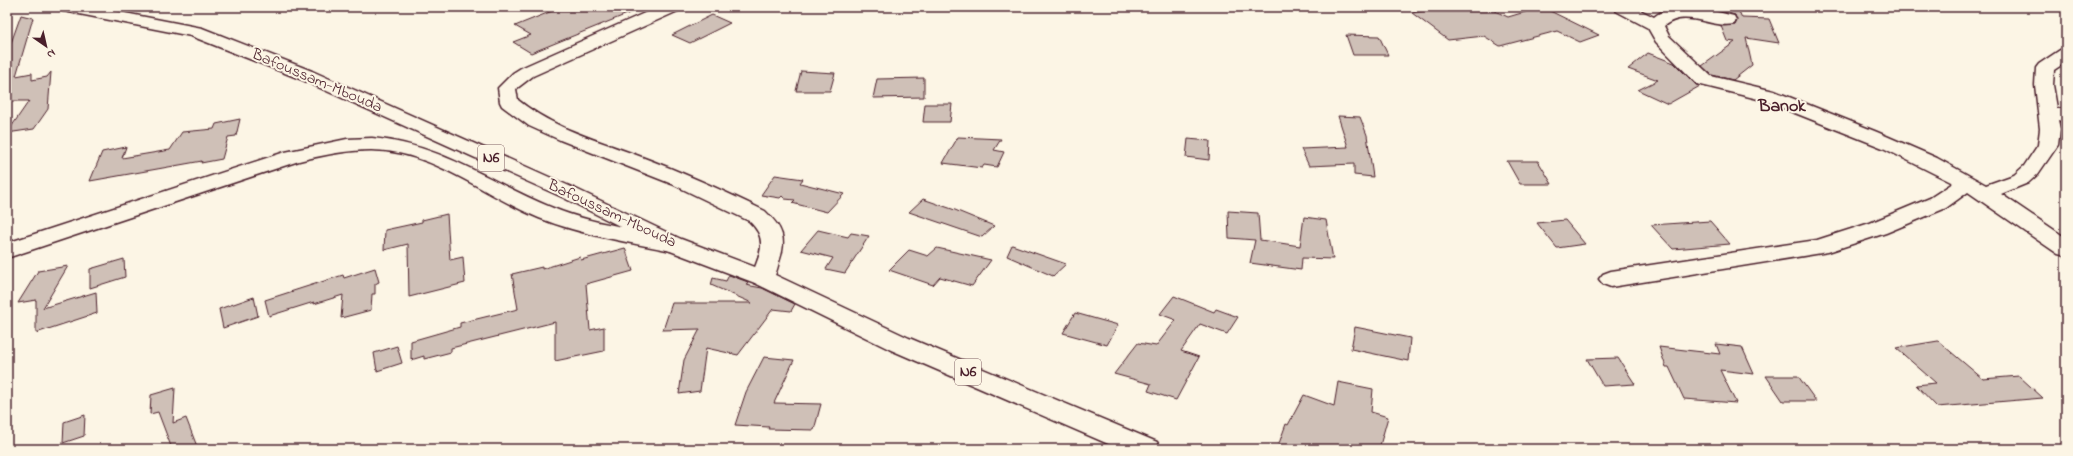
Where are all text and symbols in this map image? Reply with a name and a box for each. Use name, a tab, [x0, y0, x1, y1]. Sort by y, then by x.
north arrow	[26, 26, 66, 66]
street label: Bafoussam-Mbouda	[247, 42, 386, 119]
text: N	[43, 45, 59, 62]
district label: Banok	[1757, 94, 1807, 120]
road number: N6	[478, 145, 504, 171]
street label: Bafoussam-Mbouda	[543, 173, 680, 254]
road number: N6	[955, 359, 981, 385]

